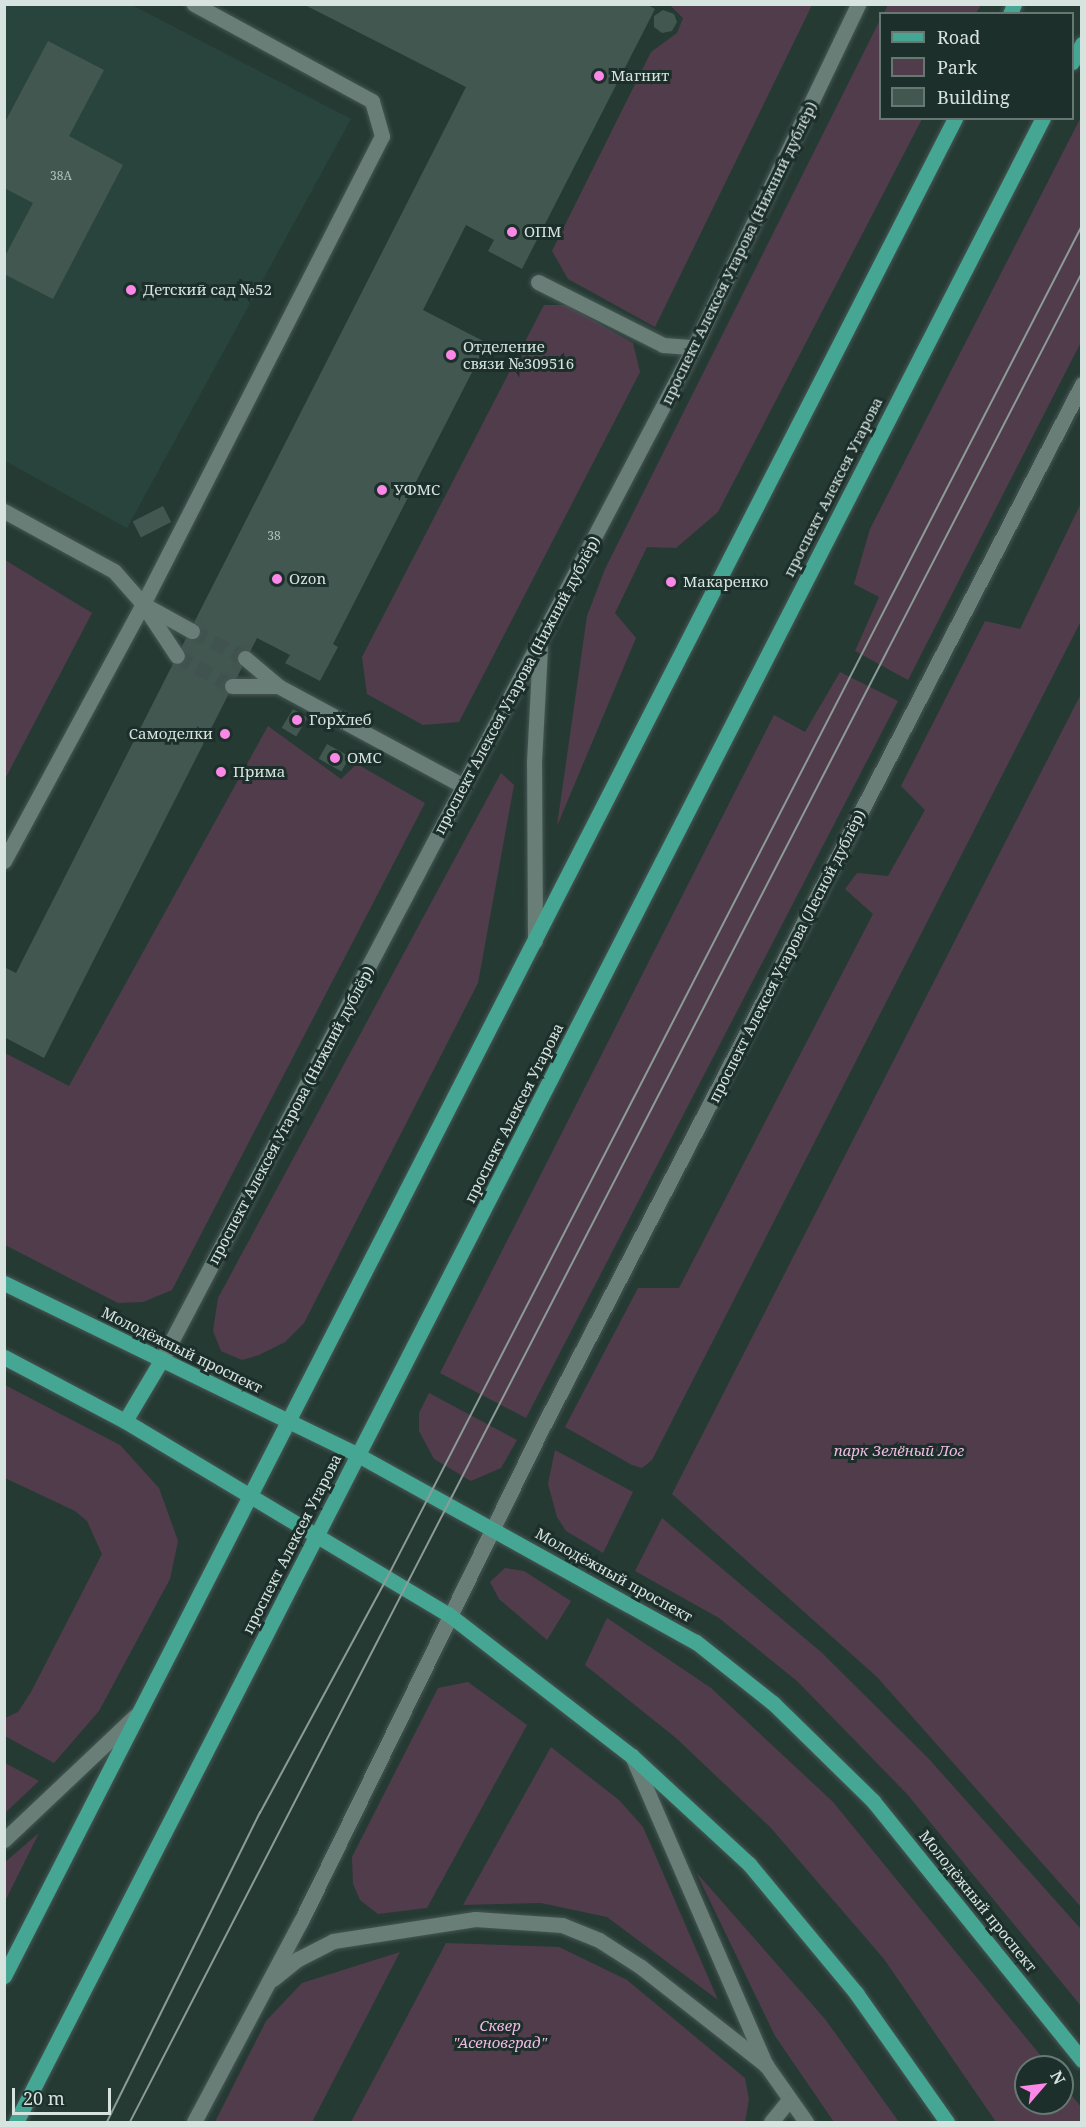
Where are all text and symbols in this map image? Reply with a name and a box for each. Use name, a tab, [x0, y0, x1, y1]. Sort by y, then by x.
legend	[879, 12, 1074, 120]
text: Road	[937, 25, 980, 49]
text: Park	[937, 55, 977, 79]
place label: Магнит	[611, 67, 669, 85]
marker: Магнит	[592, 69, 606, 83]
text: Building	[937, 85, 1010, 109]
street label: проспект Алексея Угарова (Нижний дублёр)	[657, 98, 821, 408]
house number: 38А	[50, 169, 72, 183]
place label: ОПМ	[524, 223, 561, 241]
marker: ОПМ	[505, 225, 519, 239]
place label: Детский сад №52	[143, 281, 272, 299]
marker: Детский сад №52	[124, 283, 138, 297]
place label: Отделение связи №309516	[463, 337, 574, 372]
marker: Отделение связи №309516	[444, 348, 458, 362]
street label: проспект Алексея Угарова	[780, 394, 886, 580]
place label: УФМС	[394, 481, 440, 499]
marker: УФМС	[375, 483, 389, 497]
house number: 38	[267, 529, 281, 543]
street label: проспект Алексея Угарова (Нижний дублёр)	[430, 533, 604, 837]
place label: Ozon	[289, 570, 326, 588]
marker: Ozon	[270, 572, 284, 586]
place label: Макаренко	[683, 573, 768, 591]
marker: Макаренко	[664, 575, 678, 589]
place label: ГорХлеб	[309, 711, 372, 729]
marker: ГорХлеб	[290, 713, 304, 727]
place label: Самоделки	[129, 725, 213, 743]
marker: Самоделки	[218, 727, 232, 741]
place label: ОМС	[347, 749, 382, 767]
marker: ОМС	[328, 751, 342, 765]
place label: Прима	[233, 763, 285, 781]
marker: Прима	[214, 765, 228, 779]
street label: проспект Алексея Угарова (Лесной дублёр)	[705, 807, 869, 1105]
street label: проспект Алексея Угарова (Нижний дублёр)	[204, 963, 378, 1267]
street label: проспект Алексея Угарова	[461, 1020, 567, 1206]
street label: Молодёжный проспект	[99, 1303, 265, 1397]
park label: парк Зелёный Лог	[834, 1442, 964, 1460]
street label: проспект Алексея Угарова	[239, 1451, 345, 1637]
street label: Молодёжный проспект	[532, 1524, 696, 1626]
street label: Молодёжный проспект	[915, 1827, 1041, 1975]
park label: Сквер "Асеновград"	[453, 2016, 547, 2051]
north arrow	[1014, 2055, 1074, 2115]
text: N	[1045, 2067, 1071, 2088]
scale bar	[15, 2076, 114, 2114]
text: 20 m	[23, 2086, 65, 2110]

